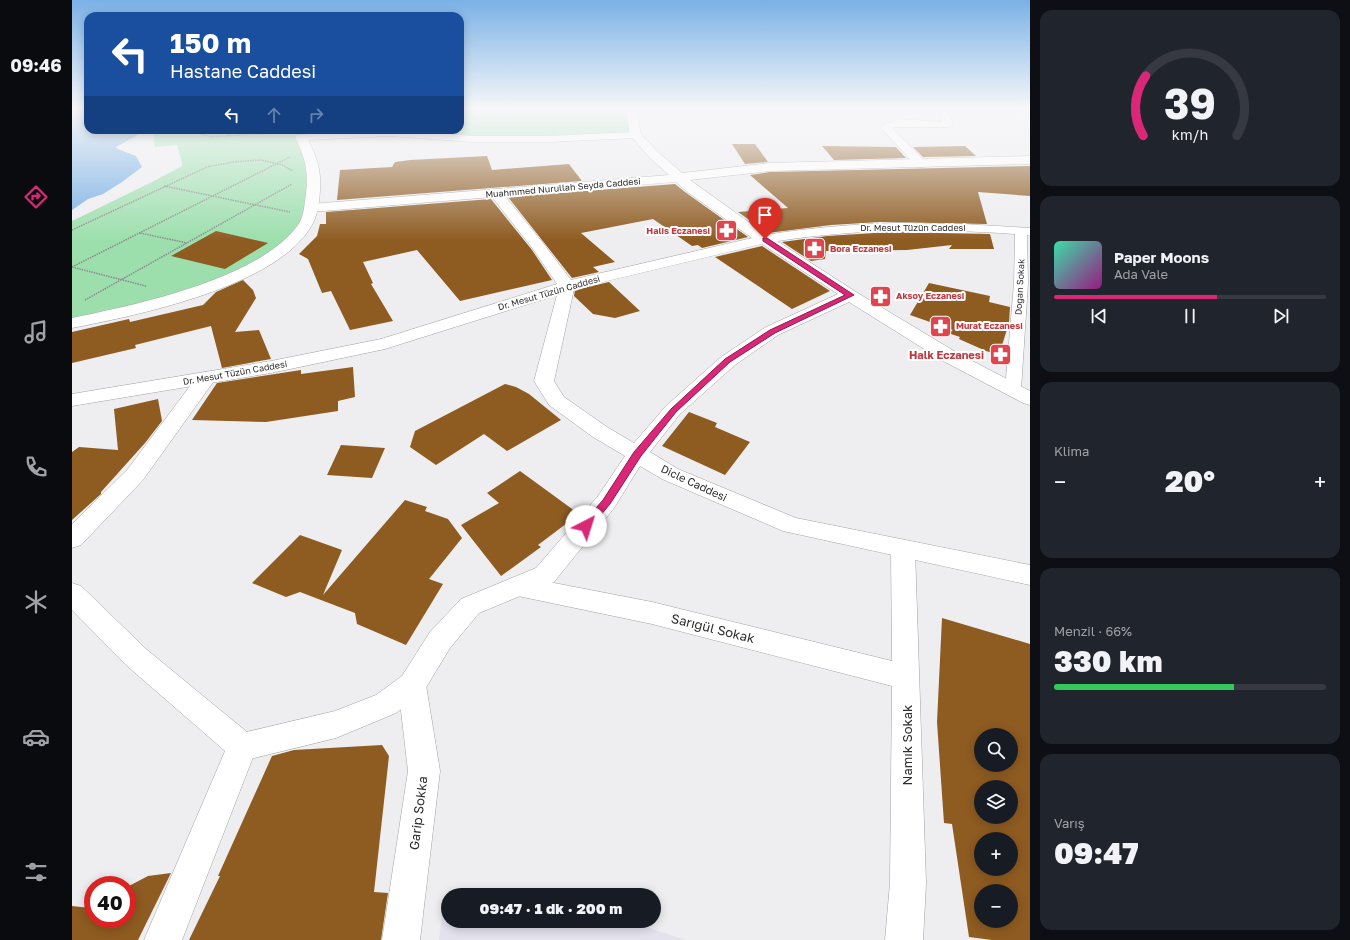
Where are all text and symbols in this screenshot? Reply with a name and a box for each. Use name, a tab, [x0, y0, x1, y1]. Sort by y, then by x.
text: 150 m	[170, 26, 251, 59]
icon: left	[104, 28, 156, 80]
text: 09:46	[10, 54, 62, 76]
text: Hastane Caddesi	[170, 60, 316, 82]
text: 39	[1164, 78, 1216, 128]
icon: left	[221, 104, 243, 126]
icon: ahead	[263, 104, 285, 126]
icon: right	[305, 104, 327, 126]
text: km/h	[1172, 126, 1208, 143]
street label: Muahmmed Nurullah Seyda Caddesi	[485, 175, 641, 200]
icon: directions	[22, 183, 50, 211]
pin	[748, 198, 782, 239]
icon: arrive	[754, 204, 776, 226]
pharmacy icon: Halis Eczanesi	[713, 218, 739, 244]
street label: Dr. Mesut Tüzün Caddesi	[860, 222, 966, 233]
place label: Halis Eczanesi	[646, 225, 711, 236]
pharmacy icon: Bora Eczanesi	[802, 236, 828, 262]
place label: Bora Eczanesi	[830, 243, 892, 254]
text: Paper Moons	[1114, 248, 1209, 266]
street label: Doğan Sokak	[1013, 259, 1026, 315]
text: Ada Vale	[1114, 266, 1168, 282]
street label: Dr. Mesut Tüzün Caddesi	[497, 273, 601, 312]
pharmacy icon: Aksoy Eczanesi	[868, 283, 894, 309]
place label: Aksoy Eczanesi	[896, 290, 965, 301]
icon: previous	[1088, 305, 1110, 327]
icon: pause	[1179, 305, 1201, 327]
icon: next	[1270, 305, 1292, 327]
pharmacy icon: Murat Eczanesi	[927, 313, 953, 339]
icon: music	[22, 318, 50, 346]
place label: Murat Eczanesi	[956, 320, 1023, 331]
pharmacy icon: Halk Eczanesi	[987, 342, 1013, 368]
place label: Halk Eczanesi	[909, 348, 984, 361]
street label: Dr. Mesut Tüzün Caddesi	[182, 358, 288, 387]
text: Klima	[1054, 443, 1089, 459]
icon: phone	[22, 453, 50, 481]
street label: Dicle Caddesi	[659, 462, 729, 504]
text: 20°	[1165, 463, 1215, 499]
text: −	[1054, 468, 1066, 495]
text: +	[1314, 468, 1326, 495]
position arrow	[565, 505, 607, 547]
icon: climate	[22, 588, 50, 616]
street label: Sarıgül Sokak	[670, 610, 757, 646]
text: Menzil · 66%	[1054, 623, 1132, 639]
text: 330 km	[1054, 643, 1163, 679]
street label: Namık Sokak	[899, 704, 915, 785]
icon: car	[22, 723, 50, 751]
map controls	[974, 728, 1018, 928]
button: search	[974, 728, 1018, 772]
street label: Garip Sokka	[406, 775, 430, 851]
button: layers	[974, 780, 1018, 824]
text: Varış	[1054, 815, 1085, 831]
button: +	[974, 832, 1018, 876]
text: 09:47	[1054, 835, 1139, 871]
icon: filters	[22, 858, 50, 886]
speed limit sign: 40	[84, 876, 136, 928]
button: −	[974, 884, 1018, 928]
text: 09:47 · 1 dk · 200 m	[480, 899, 622, 917]

